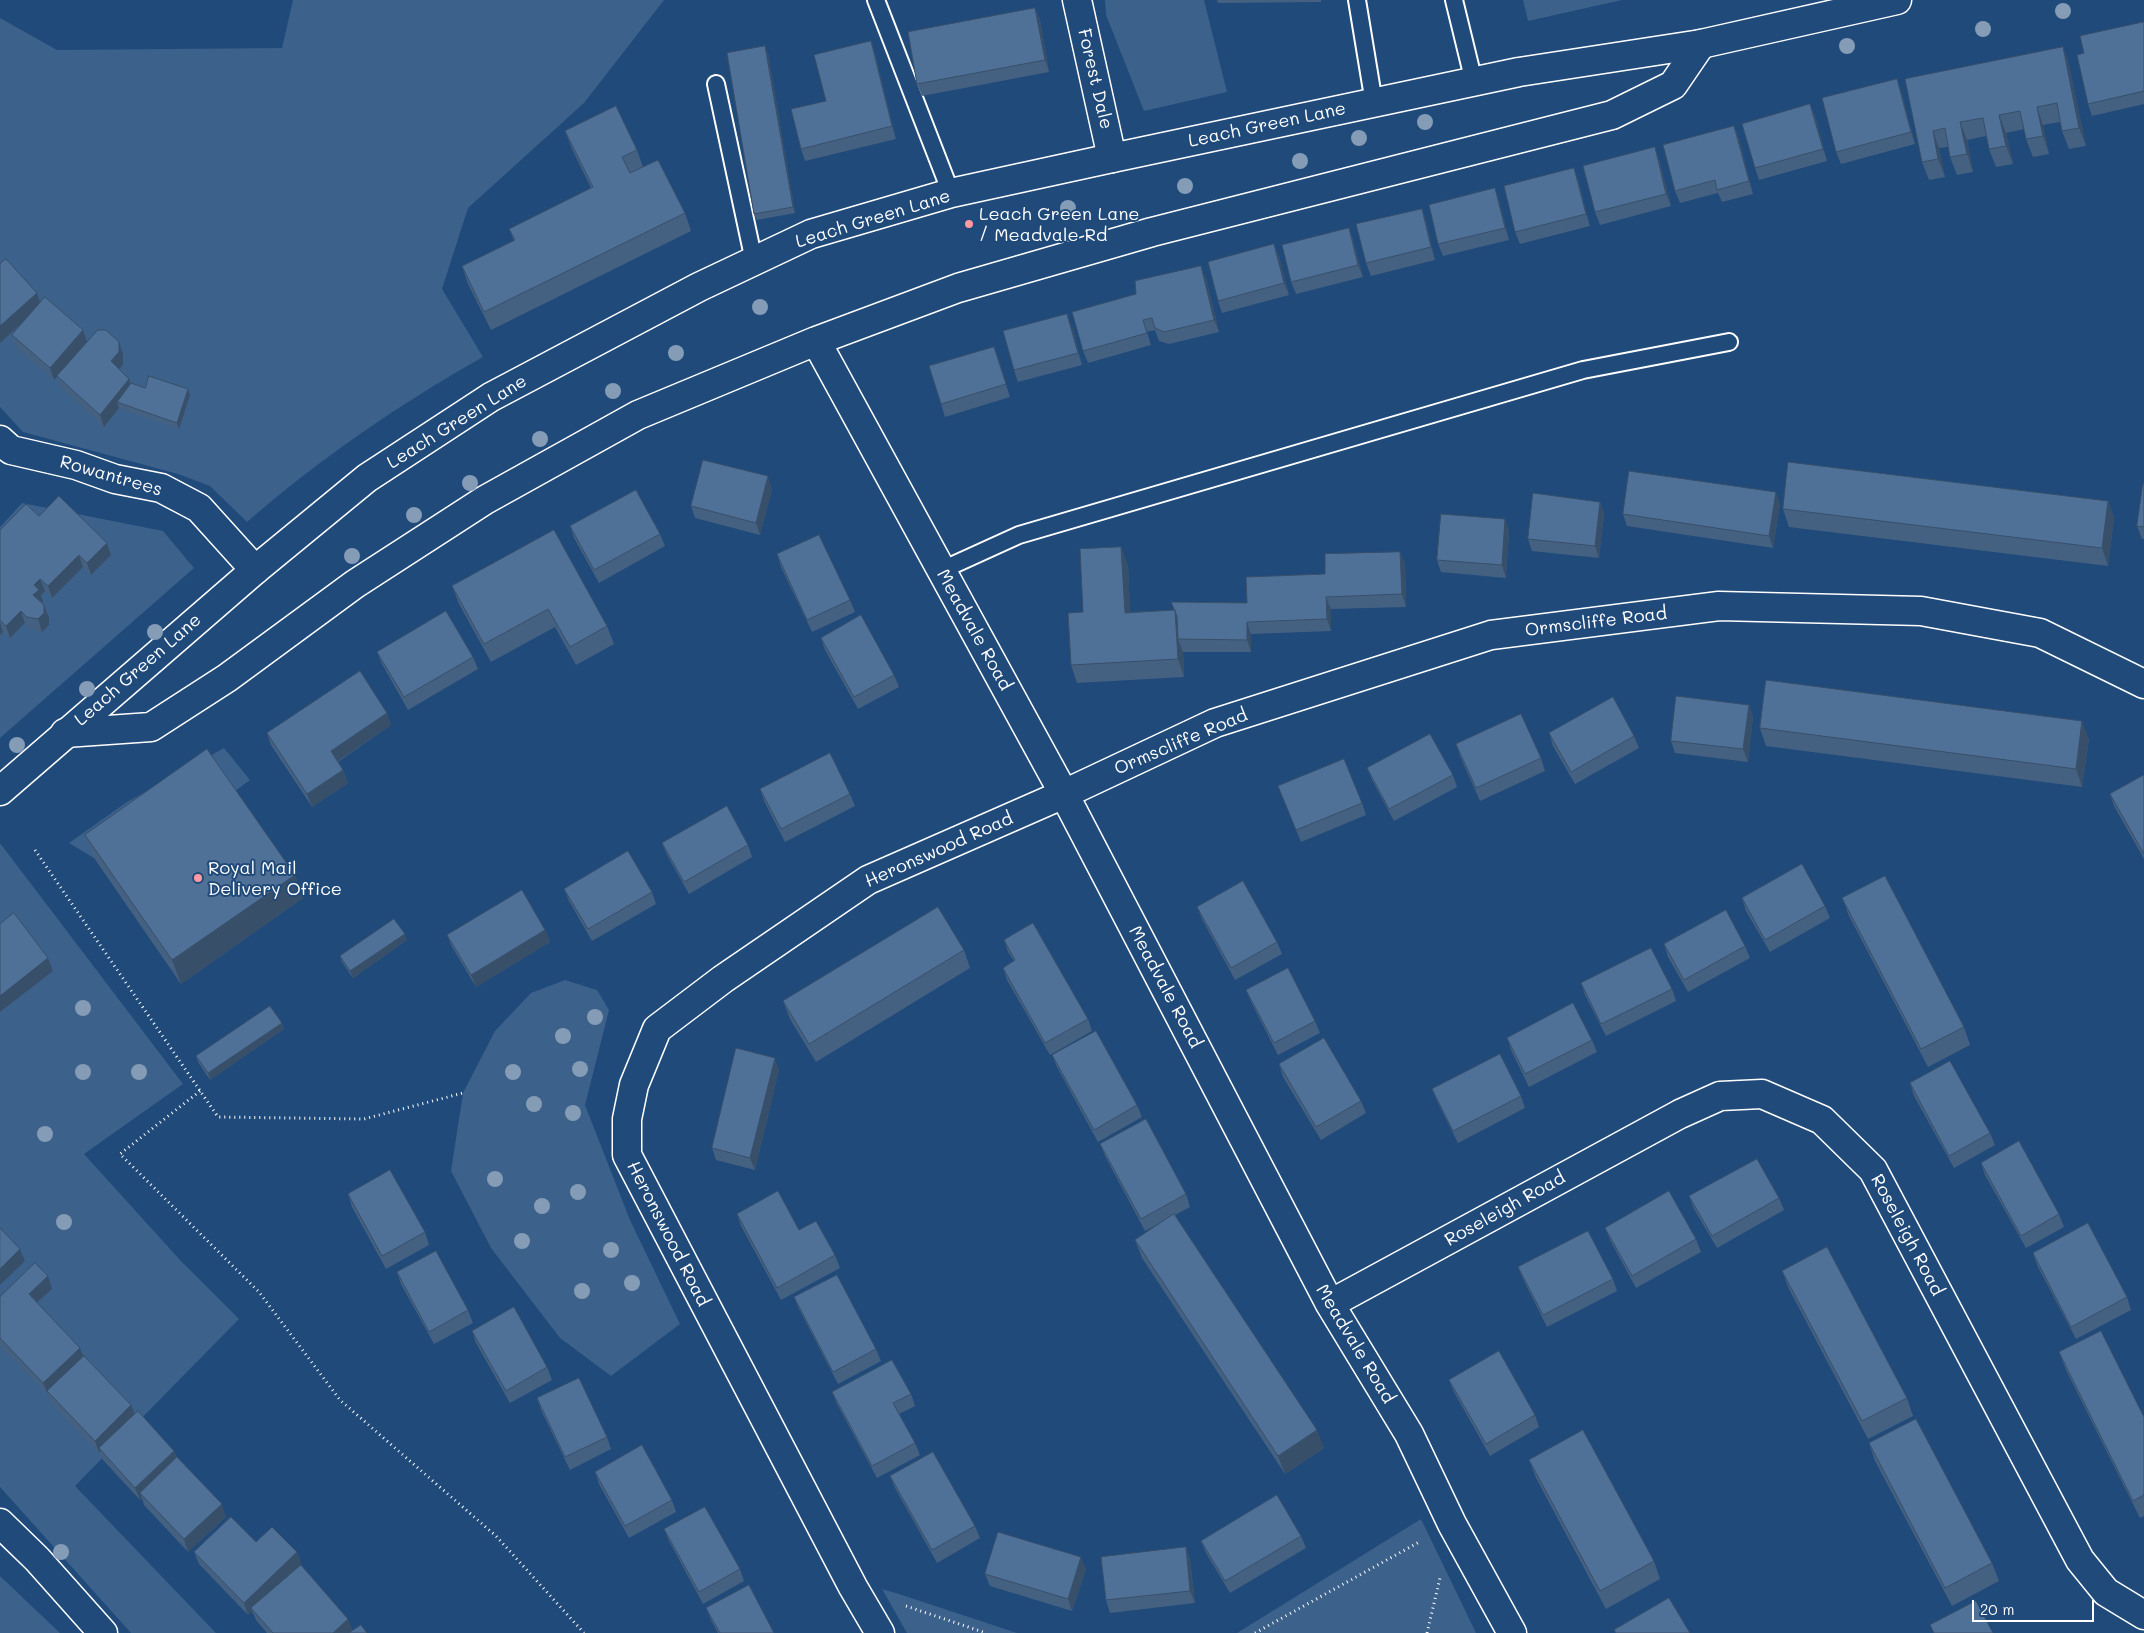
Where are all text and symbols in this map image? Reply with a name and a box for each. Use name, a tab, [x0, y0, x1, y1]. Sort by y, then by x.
street label: Forest Dale	[1073, 27, 1117, 131]
street label: Leach Green Lane	[1186, 98, 1348, 152]
street label: Leach Green Lane	[793, 185, 953, 253]
place label: Leach Green Lane / Meadvale Rd	[979, 203, 1140, 245]
marker: Leach Green Lane / Meadvale Rd	[963, 218, 975, 230]
street label: Leach Green Lane	[383, 370, 531, 474]
street label: Rowantrees	[57, 451, 165, 501]
street label: Meadvale Road	[932, 566, 1016, 694]
street label: Ormscliffe Road	[1524, 603, 1668, 641]
street label: Leach Green Lane	[70, 609, 206, 731]
street label: Ormscliffe Road	[1111, 704, 1251, 780]
street label: Heronswood Road	[862, 808, 1016, 892]
place label: Royal Mail Delivery Office	[208, 857, 342, 900]
marker: Royal Mail Delivery Office	[192, 872, 204, 884]
street label: Meadvale Road	[1124, 922, 1206, 1052]
street label: Heronswood Road	[622, 1158, 714, 1310]
street label: Roseleigh Road	[1441, 1167, 1569, 1251]
street label: Roseleigh Road	[1866, 1171, 1948, 1299]
street label: Meadvale Road	[1311, 1281, 1399, 1407]
scale bar	[1974, 1590, 2096, 1622]
text: 20 m	[1980, 1599, 2014, 1619]

